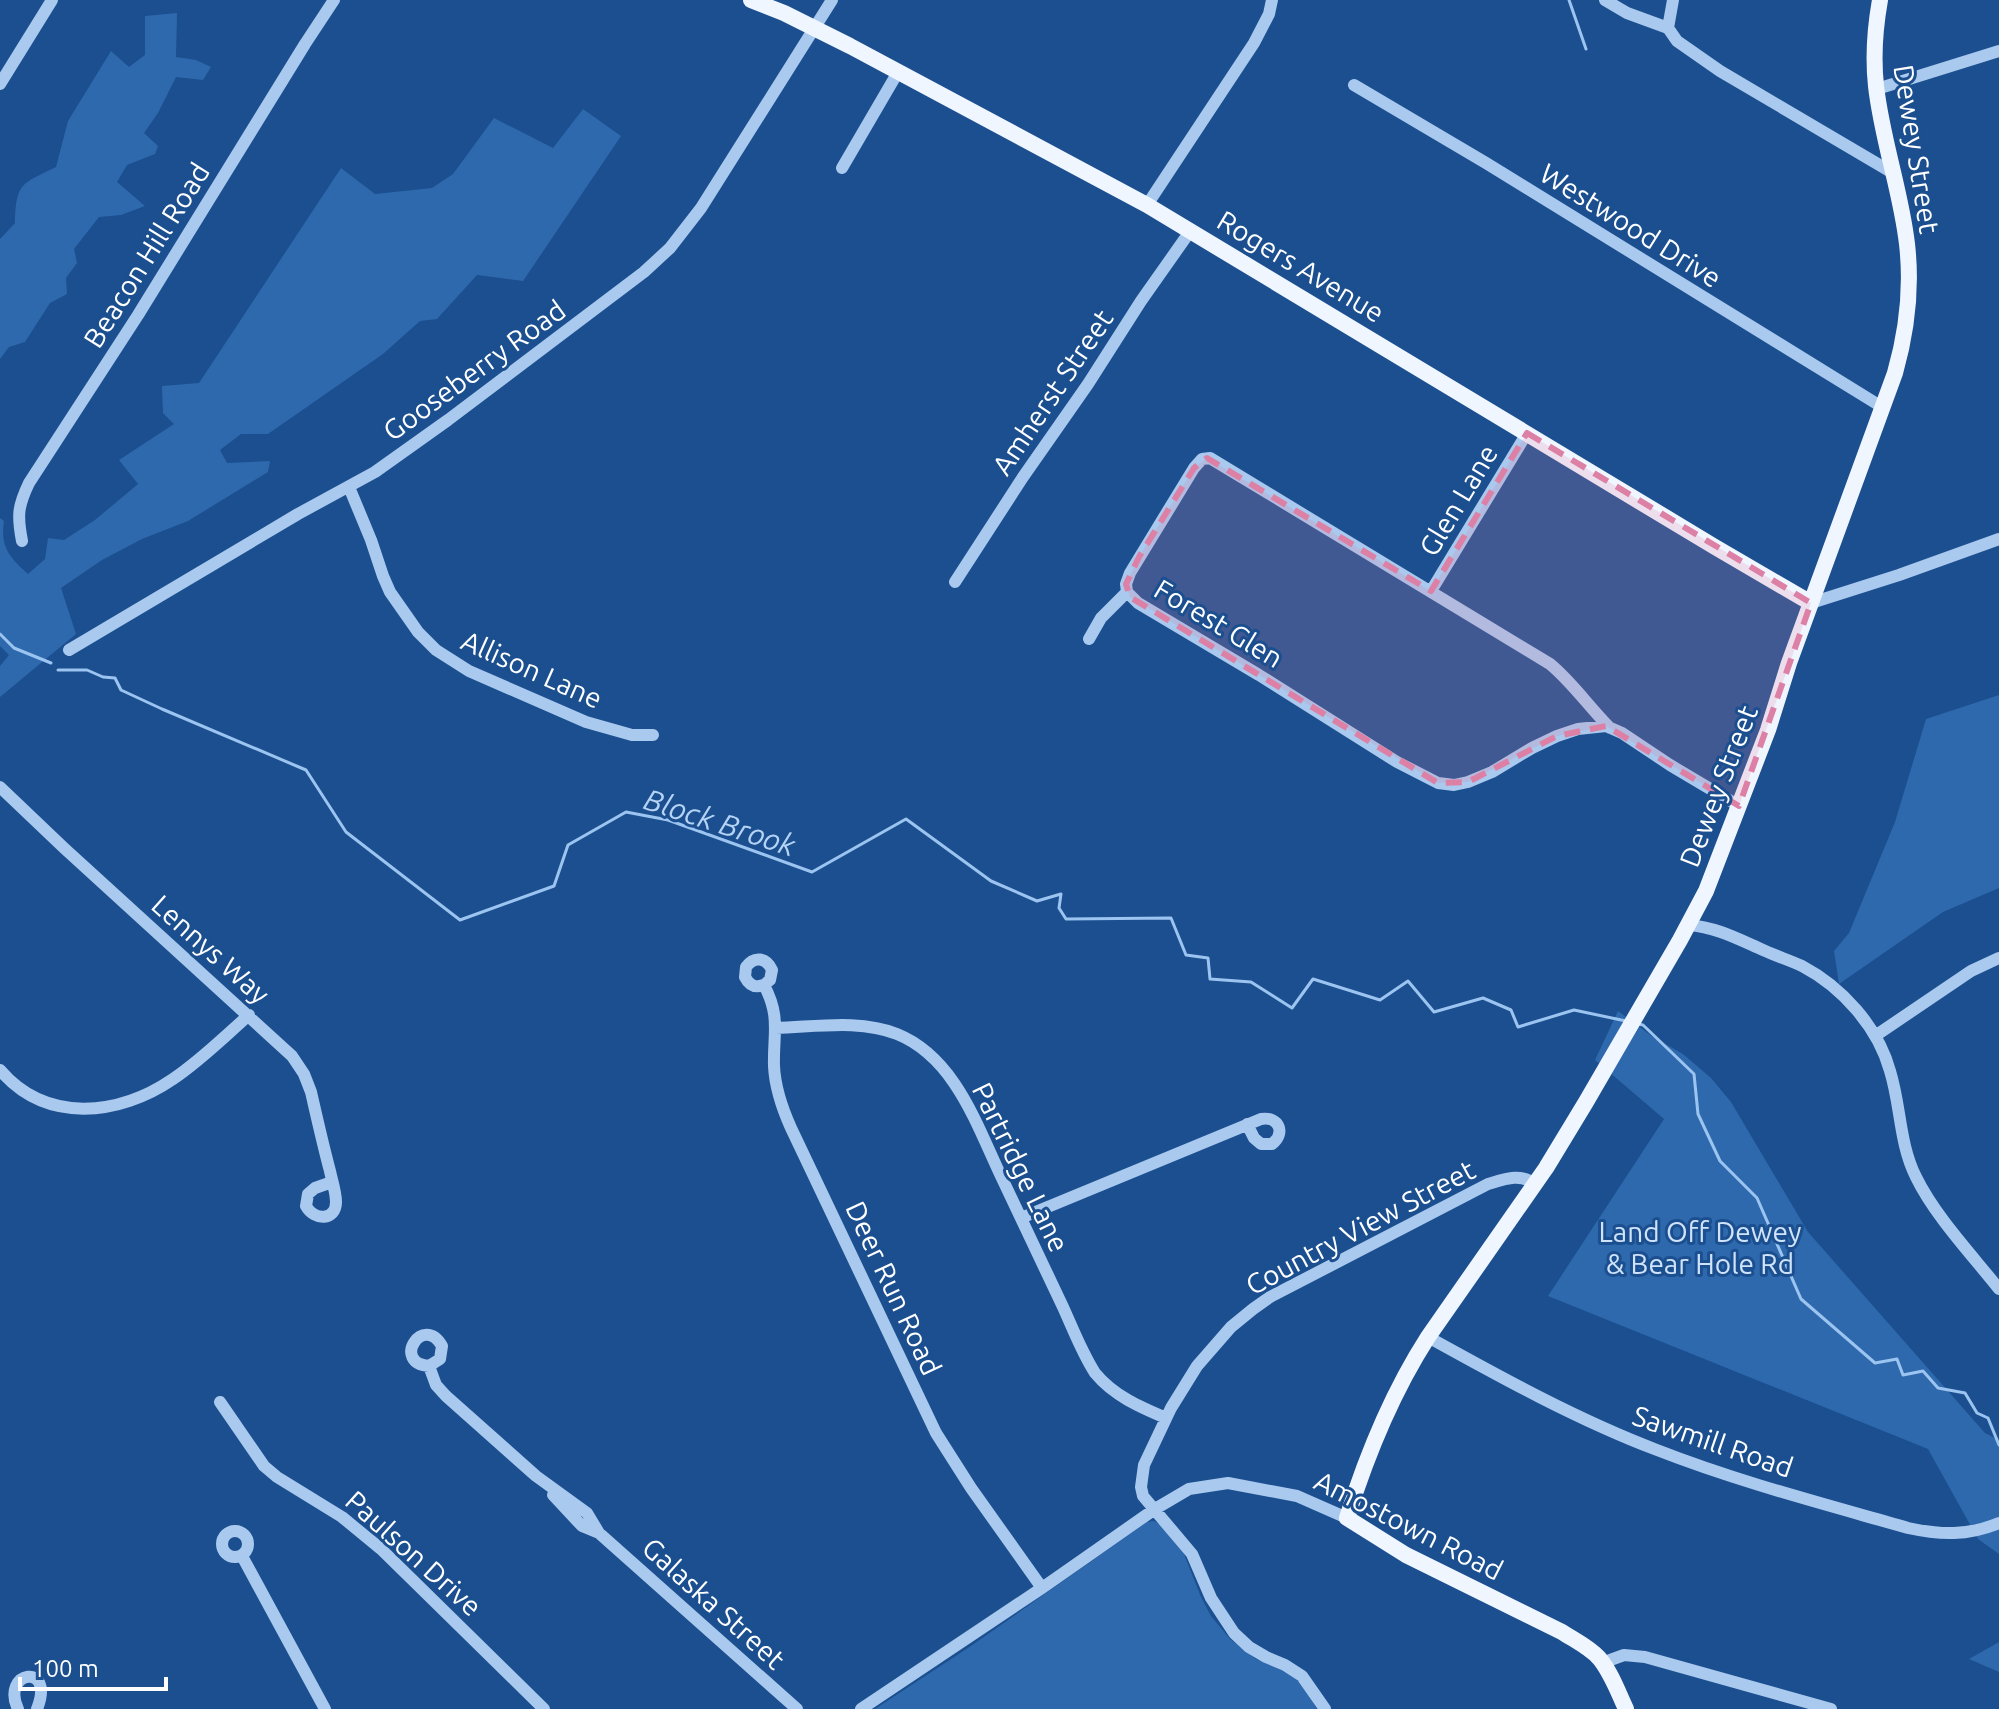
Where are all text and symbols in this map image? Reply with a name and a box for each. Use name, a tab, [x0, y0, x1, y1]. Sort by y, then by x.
street label: Dewey Street	[1888, 62, 1946, 236]
street label: Beacon Hill Road	[77, 157, 215, 353]
street label: Westwood Drive	[1535, 157, 1727, 293]
street label: Rogers Avenue	[1212, 204, 1390, 328]
street label: Gooseberry Road	[377, 294, 571, 446]
street label: Amherst Street	[985, 304, 1119, 480]
street label: Glen Lane	[1413, 439, 1503, 561]
street label: Forest Glen	[1149, 573, 1289, 673]
street label: Allison Lane	[457, 624, 607, 714]
street label: Dewey Street	[1673, 701, 1763, 871]
water label: Block Brook	[640, 782, 801, 863]
street label: Lennys Way	[146, 888, 276, 1010]
street label: Partridge Lane	[967, 1077, 1075, 1257]
street label: Country View Street	[1240, 1153, 1480, 1301]
street label: Deer Run Road	[840, 1196, 948, 1380]
park label: Land Off Dewey & Bear Hole Rd	[1599, 1216, 1801, 1279]
street label: Sawmill Road	[1629, 1399, 1797, 1483]
street label: Amostown Road	[1310, 1464, 1508, 1586]
street label: Paulson Drive	[340, 1484, 488, 1622]
street label: Galaska Street	[637, 1531, 791, 1675]
scale bar	[20, 1641, 166, 1691]
text: 100 m	[32, 1655, 99, 1682]

